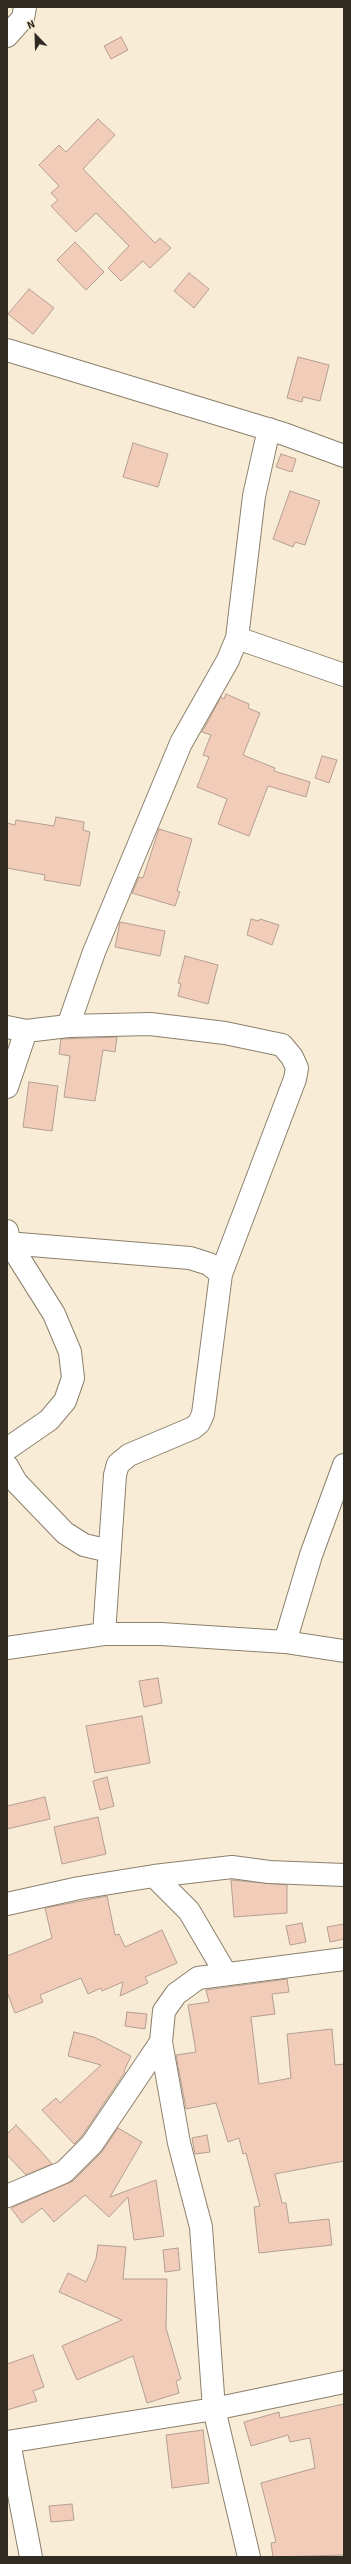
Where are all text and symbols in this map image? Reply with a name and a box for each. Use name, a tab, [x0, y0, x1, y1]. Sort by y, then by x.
north arrow	[16, 16, 56, 56]
text: N	[25, 16, 37, 33]

